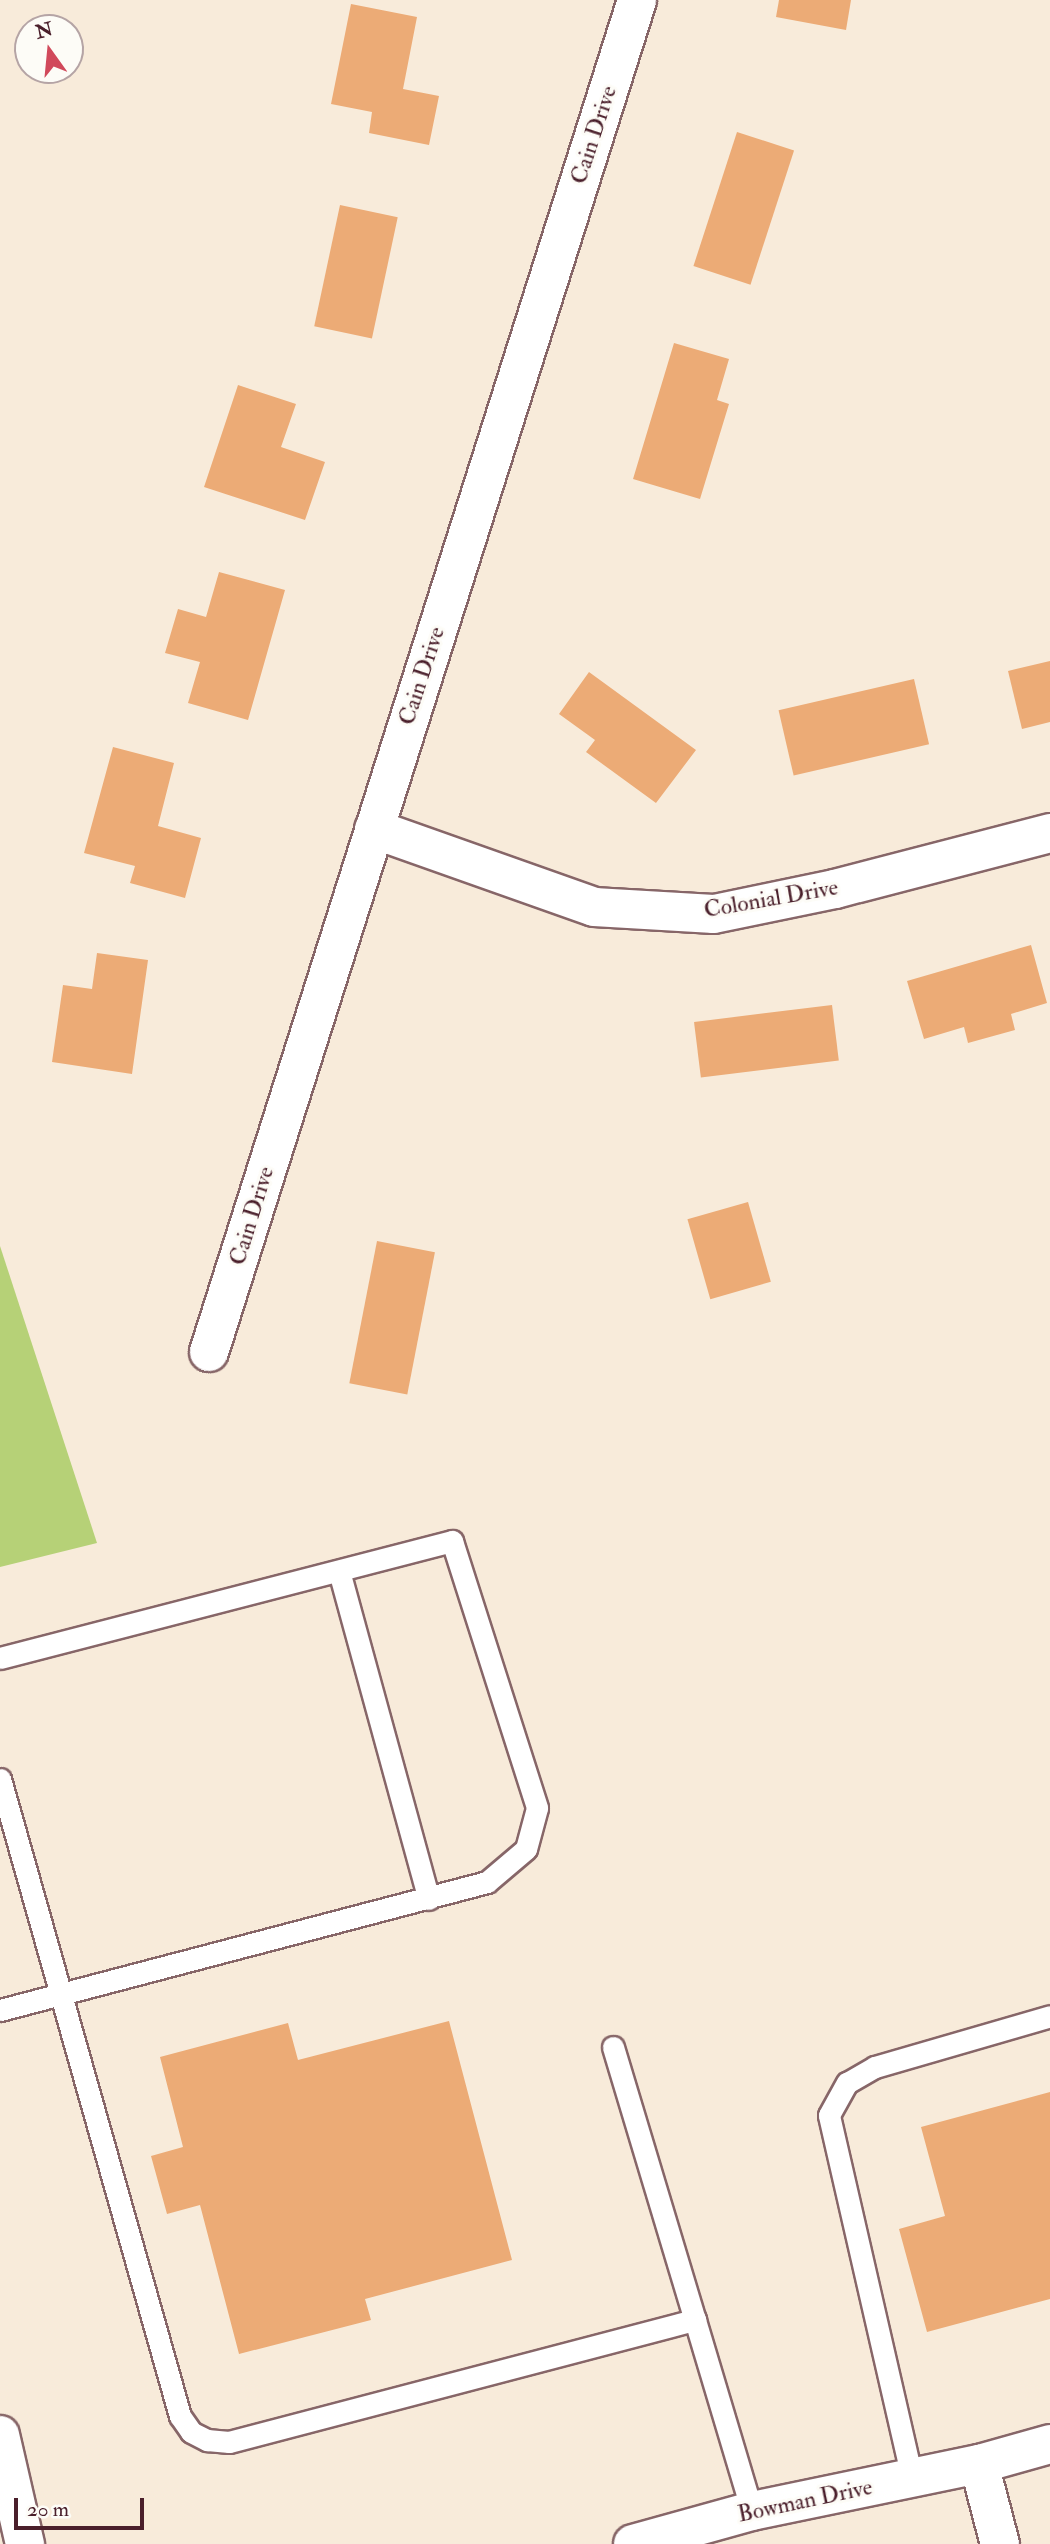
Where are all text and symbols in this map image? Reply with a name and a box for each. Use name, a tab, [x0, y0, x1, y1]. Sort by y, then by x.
north arrow	[14, 14, 84, 84]
text: N	[33, 17, 55, 44]
street label: Cain Drive	[565, 82, 623, 188]
street label: Cain Drive	[393, 623, 451, 729]
street label: Colonial Drive	[702, 874, 840, 924]
street label: Cain Drive	[224, 1163, 280, 1269]
street label: Bowman Drive	[735, 2473, 875, 2529]
scale bar	[18, 2484, 147, 2528]
text: 20 m	[27, 2496, 69, 2523]

